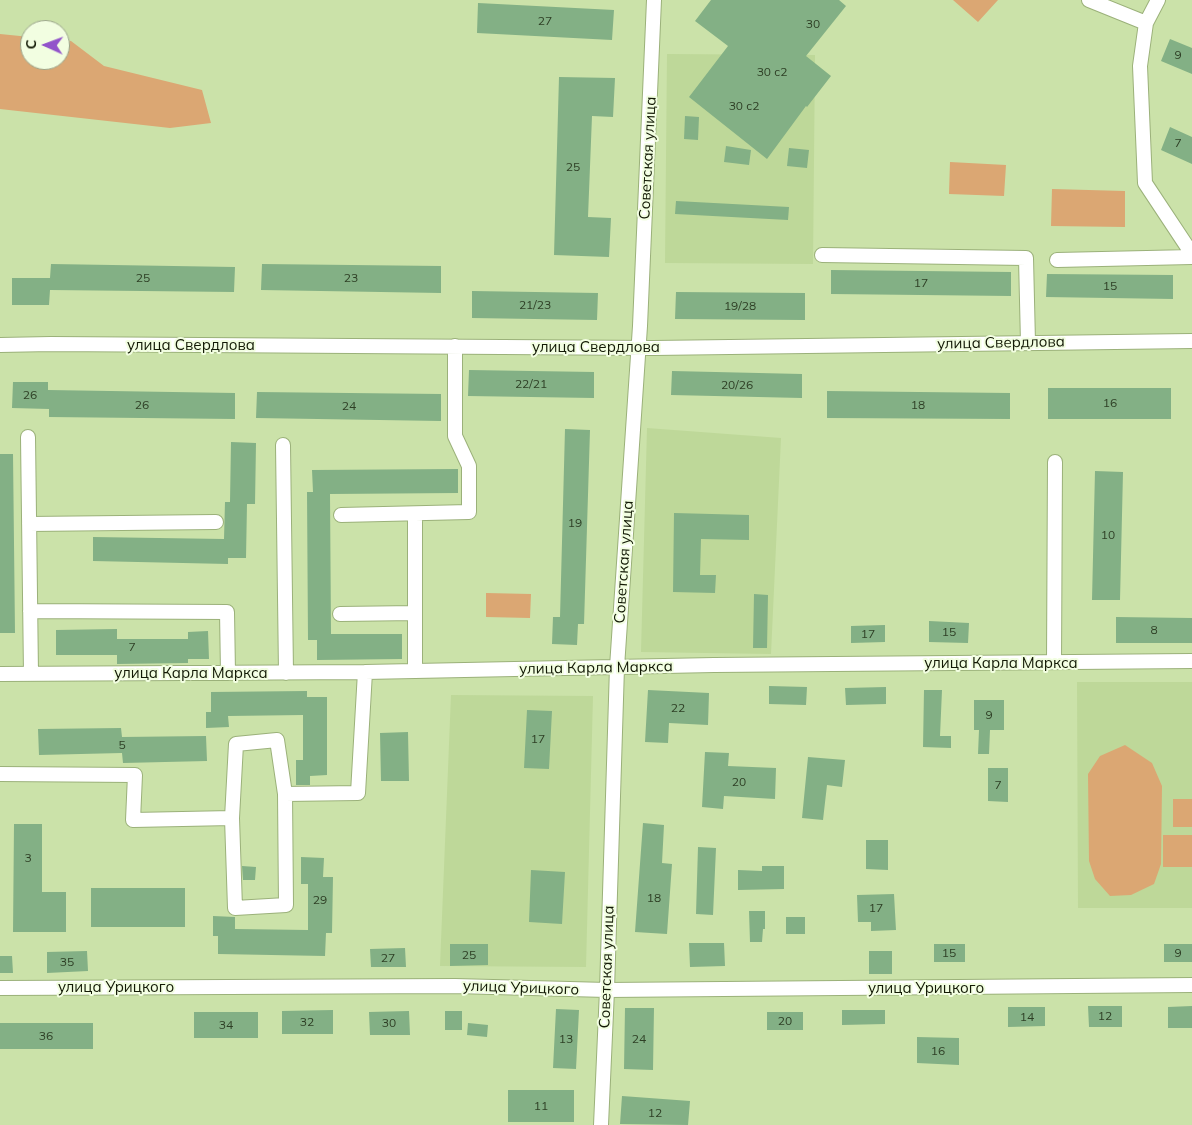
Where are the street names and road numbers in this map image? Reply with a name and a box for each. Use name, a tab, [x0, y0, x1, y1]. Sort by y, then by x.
street label: Советская улица	[636, 96, 660, 220]
street label: улица Свердлова	[937, 333, 1065, 353]
street label: улица Свердлова	[127, 336, 255, 354]
street label: улица Свердлова	[532, 338, 660, 356]
street label: Советская улица	[611, 500, 637, 624]
street label: улица Карла Маркса	[924, 654, 1078, 672]
street label: улица Карла Маркса	[519, 658, 673, 678]
street label: улица Карла Маркса	[114, 664, 268, 682]
street label: Советская улица	[596, 905, 618, 1029]
street label: улица Урицкого	[463, 977, 579, 999]
street label: улица Урицкого	[58, 978, 174, 996]
street label: улица Урицкого	[868, 979, 984, 997]

